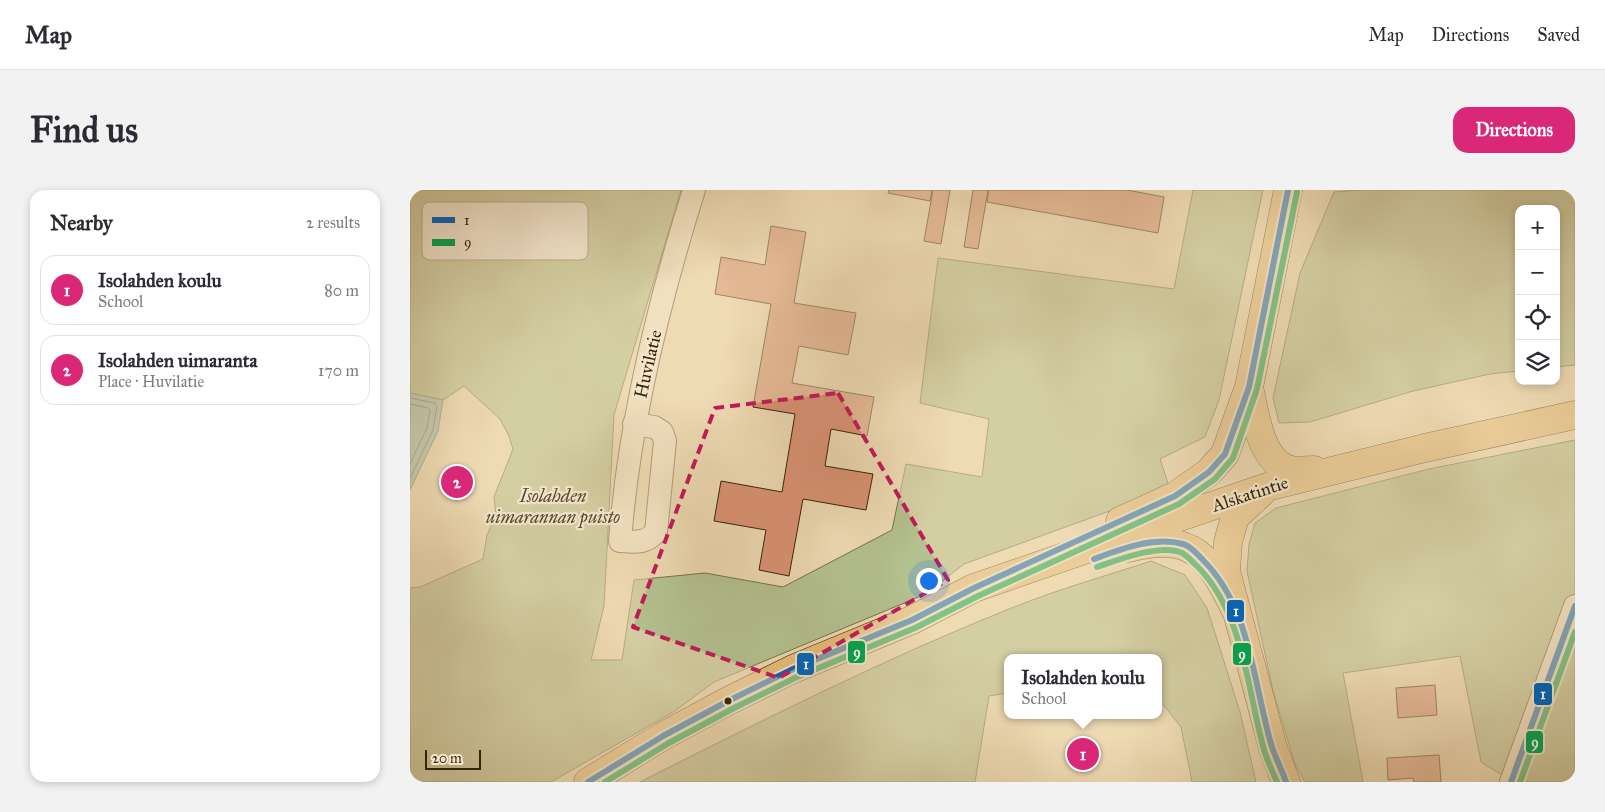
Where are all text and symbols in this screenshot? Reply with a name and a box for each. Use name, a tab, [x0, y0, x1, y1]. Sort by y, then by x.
text: Map	[25, 20, 72, 50]
text: Map	[1368, 24, 1404, 46]
text: Directions	[1432, 24, 1509, 46]
text: Saved	[1537, 24, 1580, 46]
button: Directions	[1453, 107, 1575, 153]
text: Find us	[30, 109, 138, 152]
legend	[422, 202, 588, 260]
map controls	[1515, 205, 1560, 385]
button: +	[1515, 205, 1560, 250]
text: Nearby	[50, 210, 113, 236]
text: 1	[464, 212, 470, 229]
text: 2 results	[306, 213, 360, 232]
text: 9	[464, 234, 472, 251]
button: −	[1515, 250, 1560, 295]
text: Isolahden koulu	[98, 269, 222, 292]
text: 1	[64, 281, 70, 300]
text: 80 m	[324, 281, 359, 300]
text: School	[98, 292, 143, 311]
button: locate	[1515, 295, 1560, 340]
street label: Huvilatie	[629, 328, 667, 400]
button: layers	[1515, 340, 1560, 385]
text: Isolahden uimaranta	[98, 349, 257, 372]
text: 2	[63, 361, 71, 380]
text: 170 m	[318, 361, 359, 380]
text: Place · Huvilatie	[98, 372, 204, 391]
pin: 2	[441, 463, 473, 501]
street label: Alskatintie	[1208, 471, 1291, 517]
park label: Isolahden uimarannan puisto	[486, 485, 620, 529]
your location	[916, 568, 942, 594]
line badge: 1	[1226, 599, 1245, 623]
text: 1	[1233, 603, 1239, 620]
line badge: 9	[847, 640, 866, 664]
line badge: 9	[1232, 642, 1252, 666]
text: 9	[853, 644, 861, 662]
text: 9	[1238, 646, 1246, 664]
line badge: 1	[796, 652, 815, 676]
popup	[1004, 654, 1162, 719]
text: 1	[803, 656, 809, 673]
text: Isolahden koulu	[1021, 666, 1145, 689]
line badge: 1	[1533, 682, 1553, 706]
text: 1	[1540, 686, 1546, 703]
text: School	[1021, 689, 1067, 708]
unlabelled marker	[723, 696, 733, 706]
line badge: 9	[1525, 730, 1544, 754]
text: 9	[1531, 734, 1539, 752]
pin: 1	[1067, 735, 1099, 773]
scale bar	[425, 747, 481, 770]
text: 20 m	[432, 750, 462, 767]

